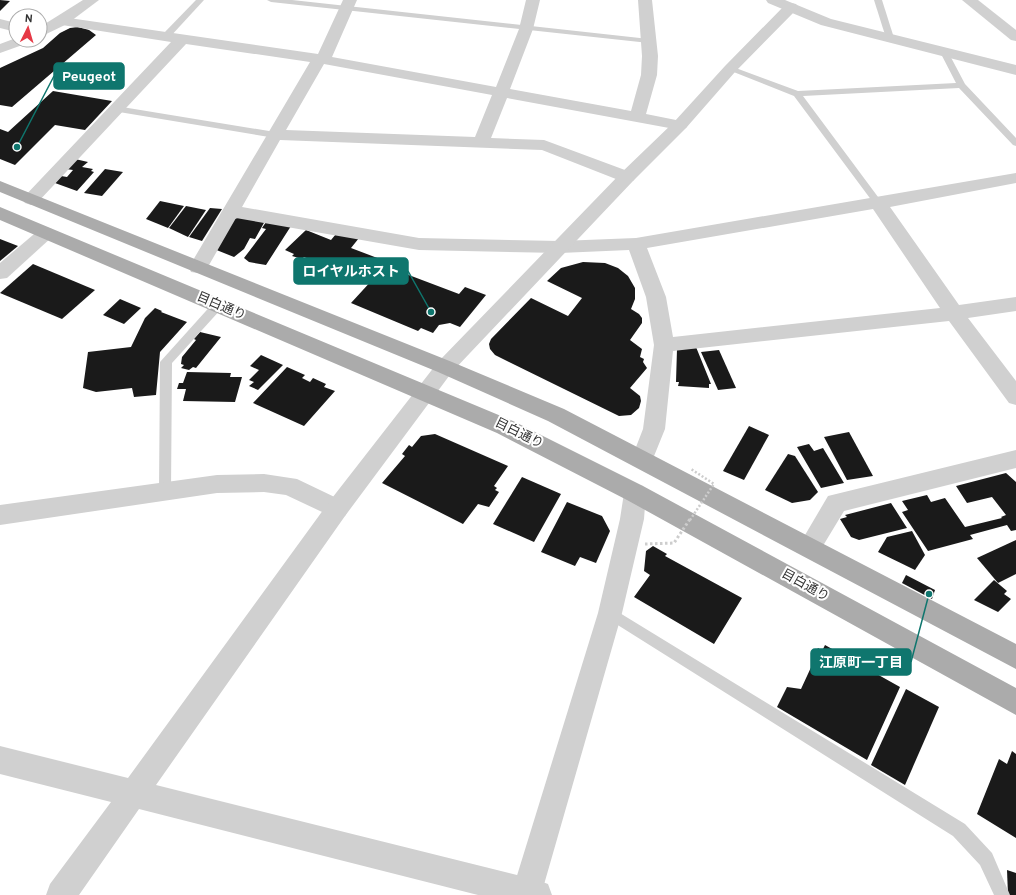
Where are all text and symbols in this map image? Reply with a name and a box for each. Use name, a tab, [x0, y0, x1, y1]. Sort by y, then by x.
north arrow	[8, 8, 48, 48]
text: N	[24, 12, 33, 26]
callout: Peugeot	[54, 63, 124, 89]
text: Peugeot	[62, 69, 116, 86]
callout: ロイヤルホスト	[294, 258, 408, 284]
text: ロイヤルホスト	[302, 264, 400, 281]
street label: 目白通り	[194, 289, 248, 325]
street label: 目白通り	[492, 415, 546, 453]
street label: 目白通り	[778, 566, 832, 606]
callout: 江原町一丁目	[811, 649, 911, 675]
text: 江原町一丁目	[819, 655, 903, 672]

